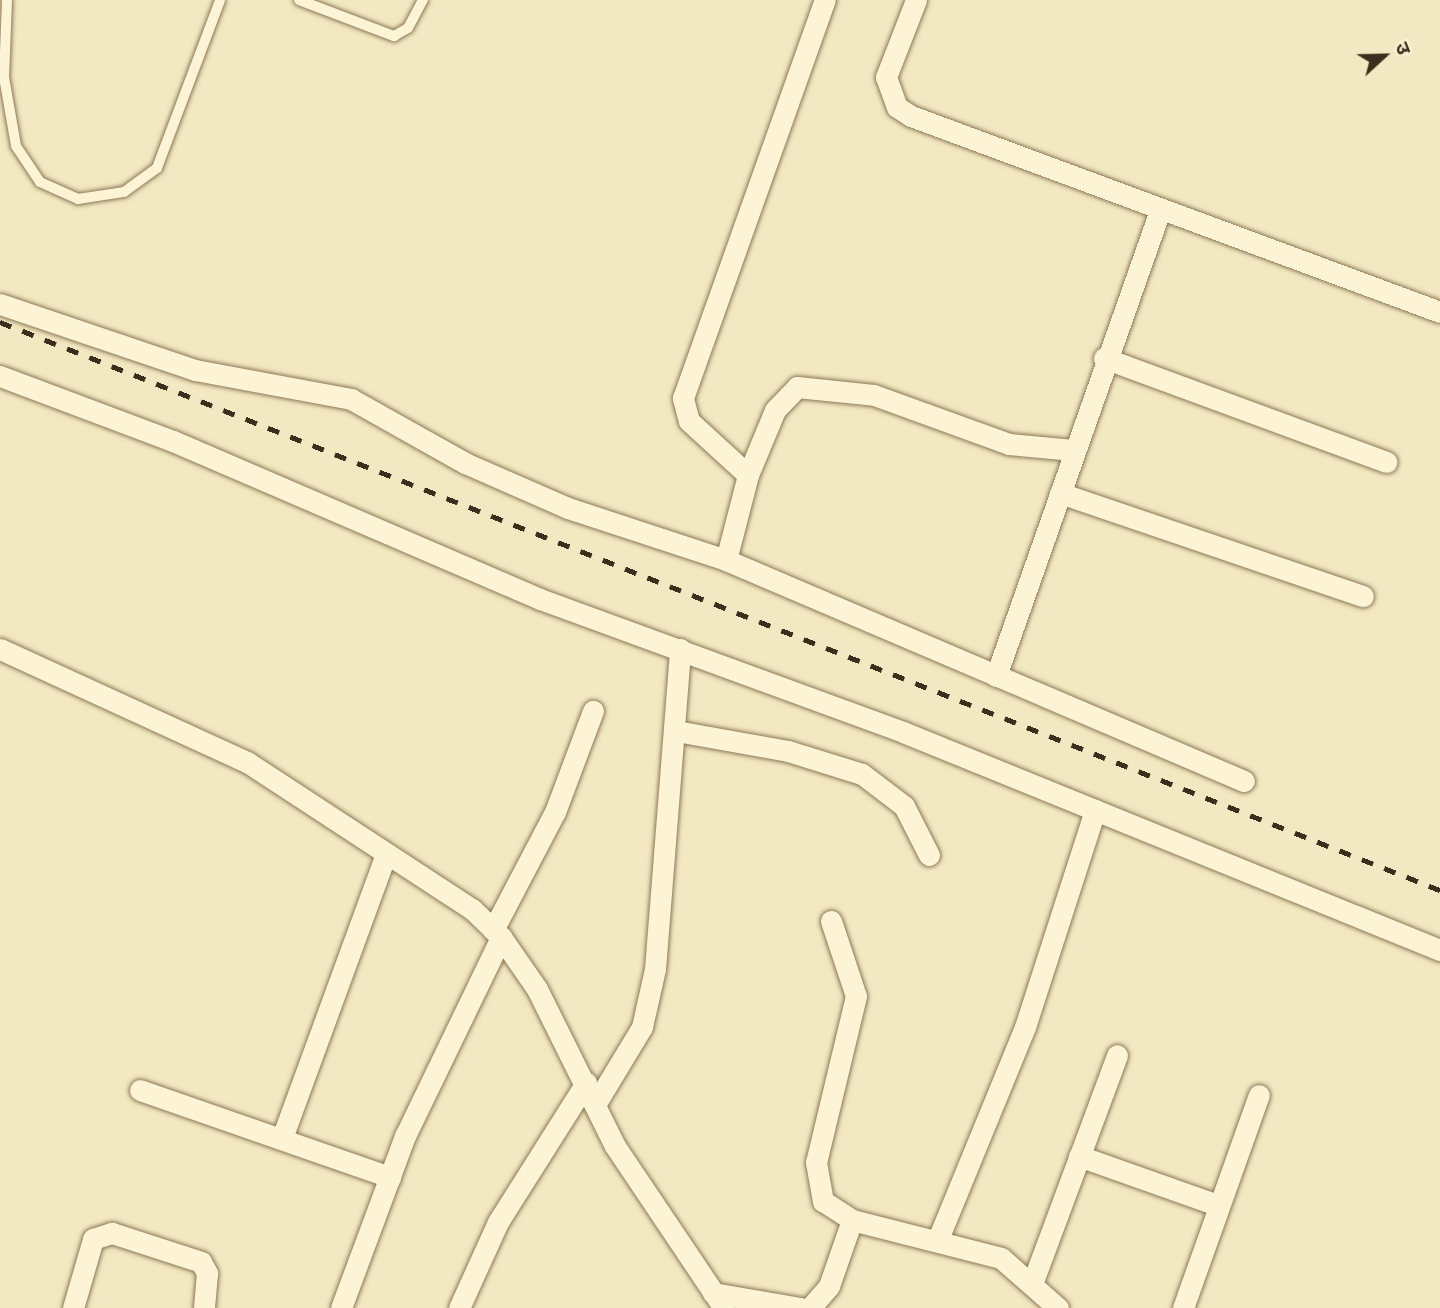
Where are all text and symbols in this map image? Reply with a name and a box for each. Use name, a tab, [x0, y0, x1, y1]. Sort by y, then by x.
north arrow	[1349, 21, 1419, 91]
text: उ	[1390, 38, 1417, 58]

